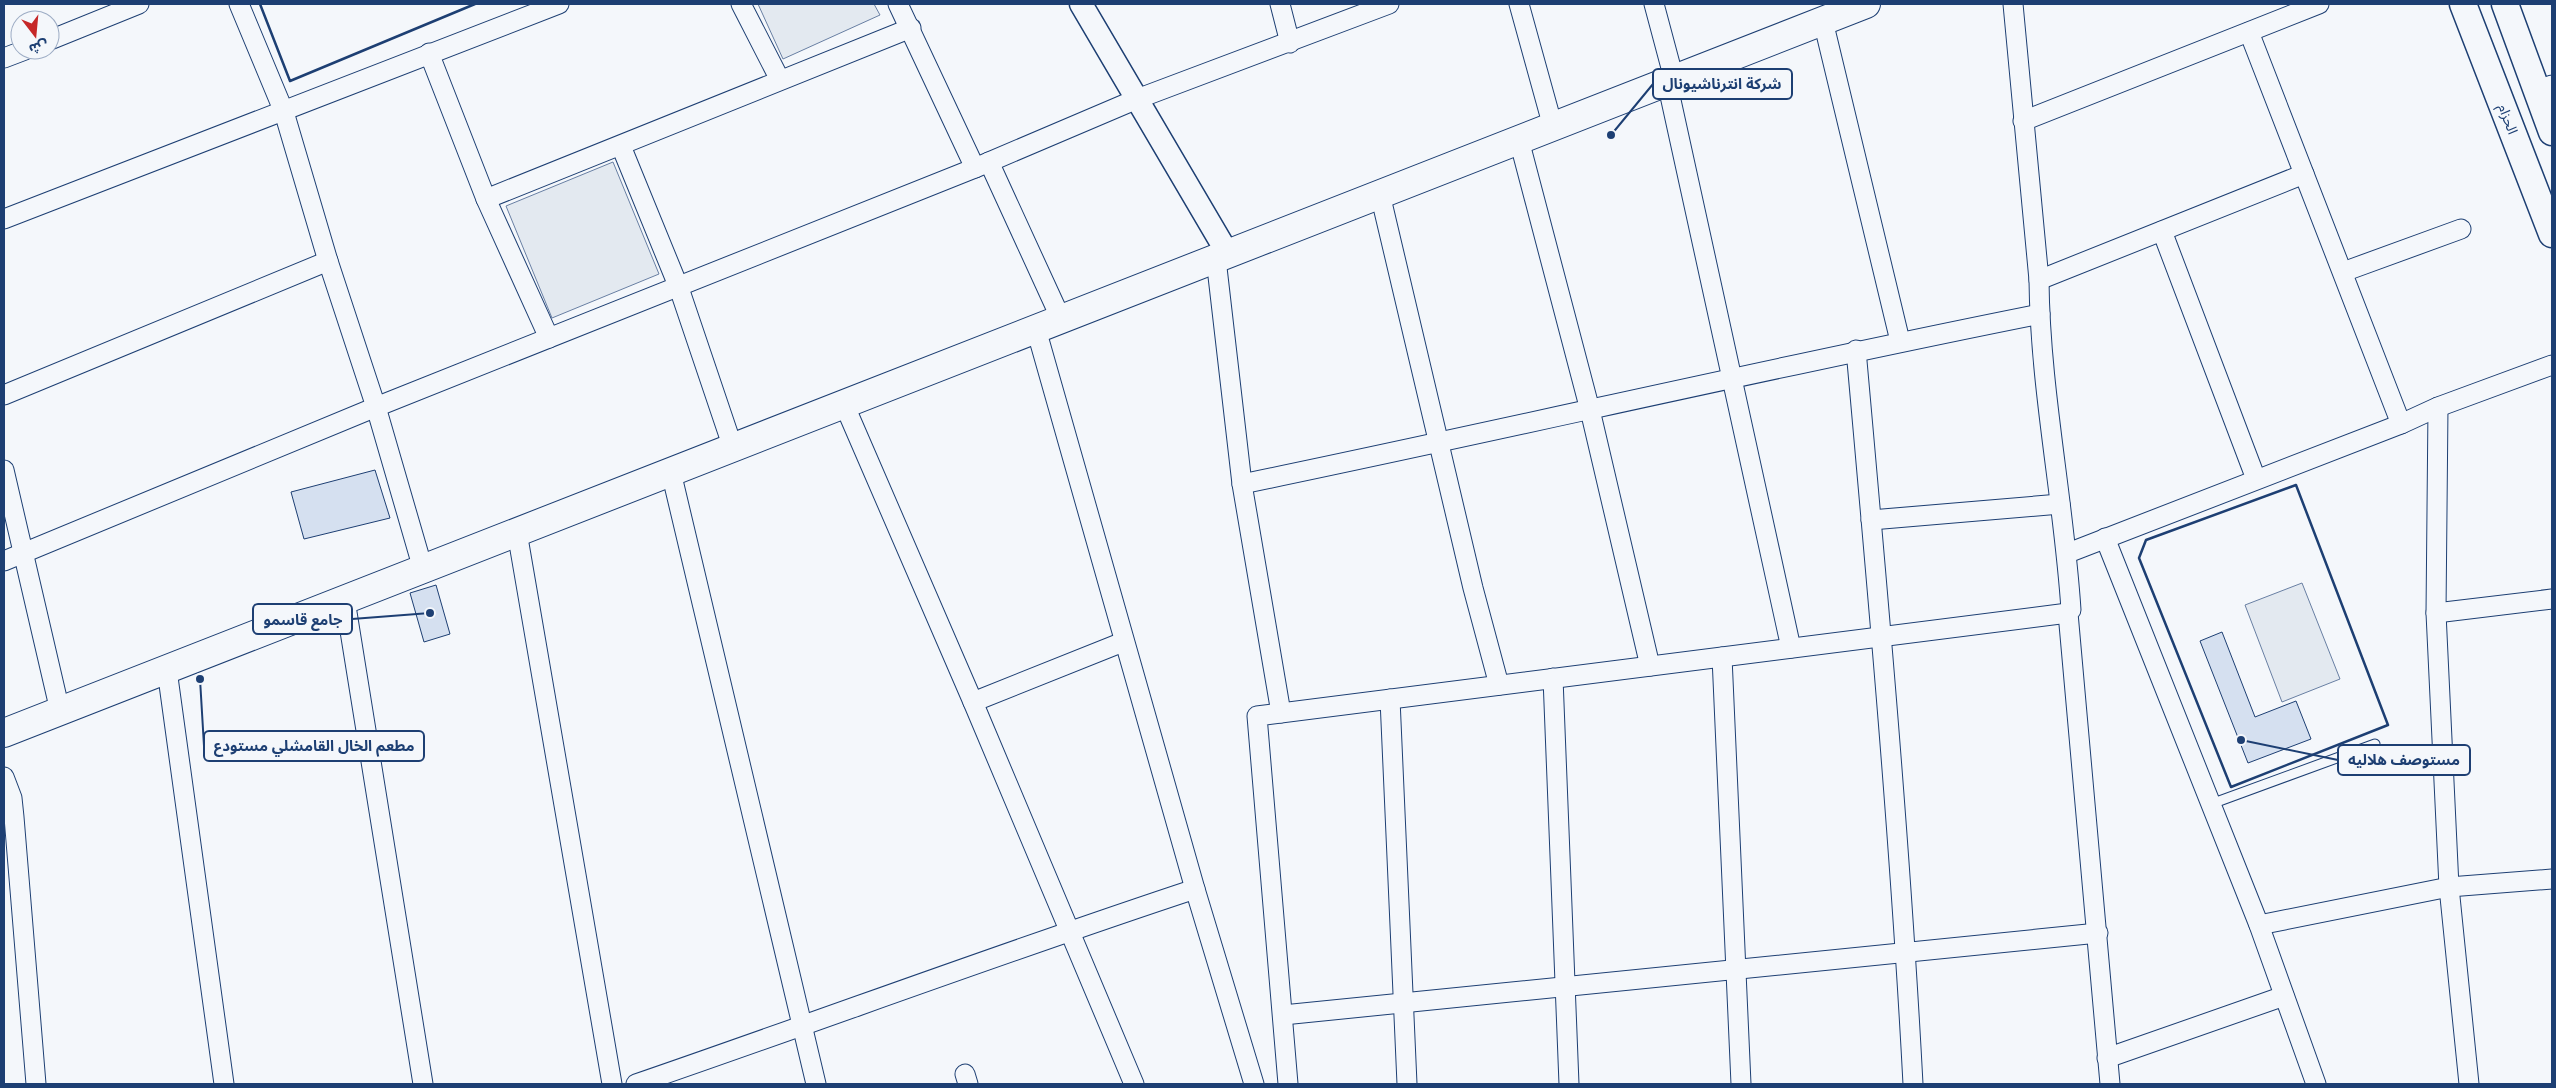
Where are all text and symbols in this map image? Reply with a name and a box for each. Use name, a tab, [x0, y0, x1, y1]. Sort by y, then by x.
north arrow	[10, 10, 60, 60]
text: ش	[27, 36, 50, 59]
callout: شركة انترناشيونال	[1653, 69, 1792, 99]
text: شركة انترناشيونال	[1662, 74, 1782, 93]
street label: الحزام	[2492, 101, 2522, 138]
callout: جامع قاسمو	[253, 604, 352, 634]
text: جامع قاسمو	[263, 610, 343, 631]
callout: مطعم الخال القامشلي مستودع	[204, 731, 424, 761]
text: مطعم الخال القامشلي مستودع	[214, 736, 414, 757]
callout: مستوصف هلاليه	[2338, 745, 2470, 775]
text: مستوصف هلاليه	[2348, 750, 2460, 769]

